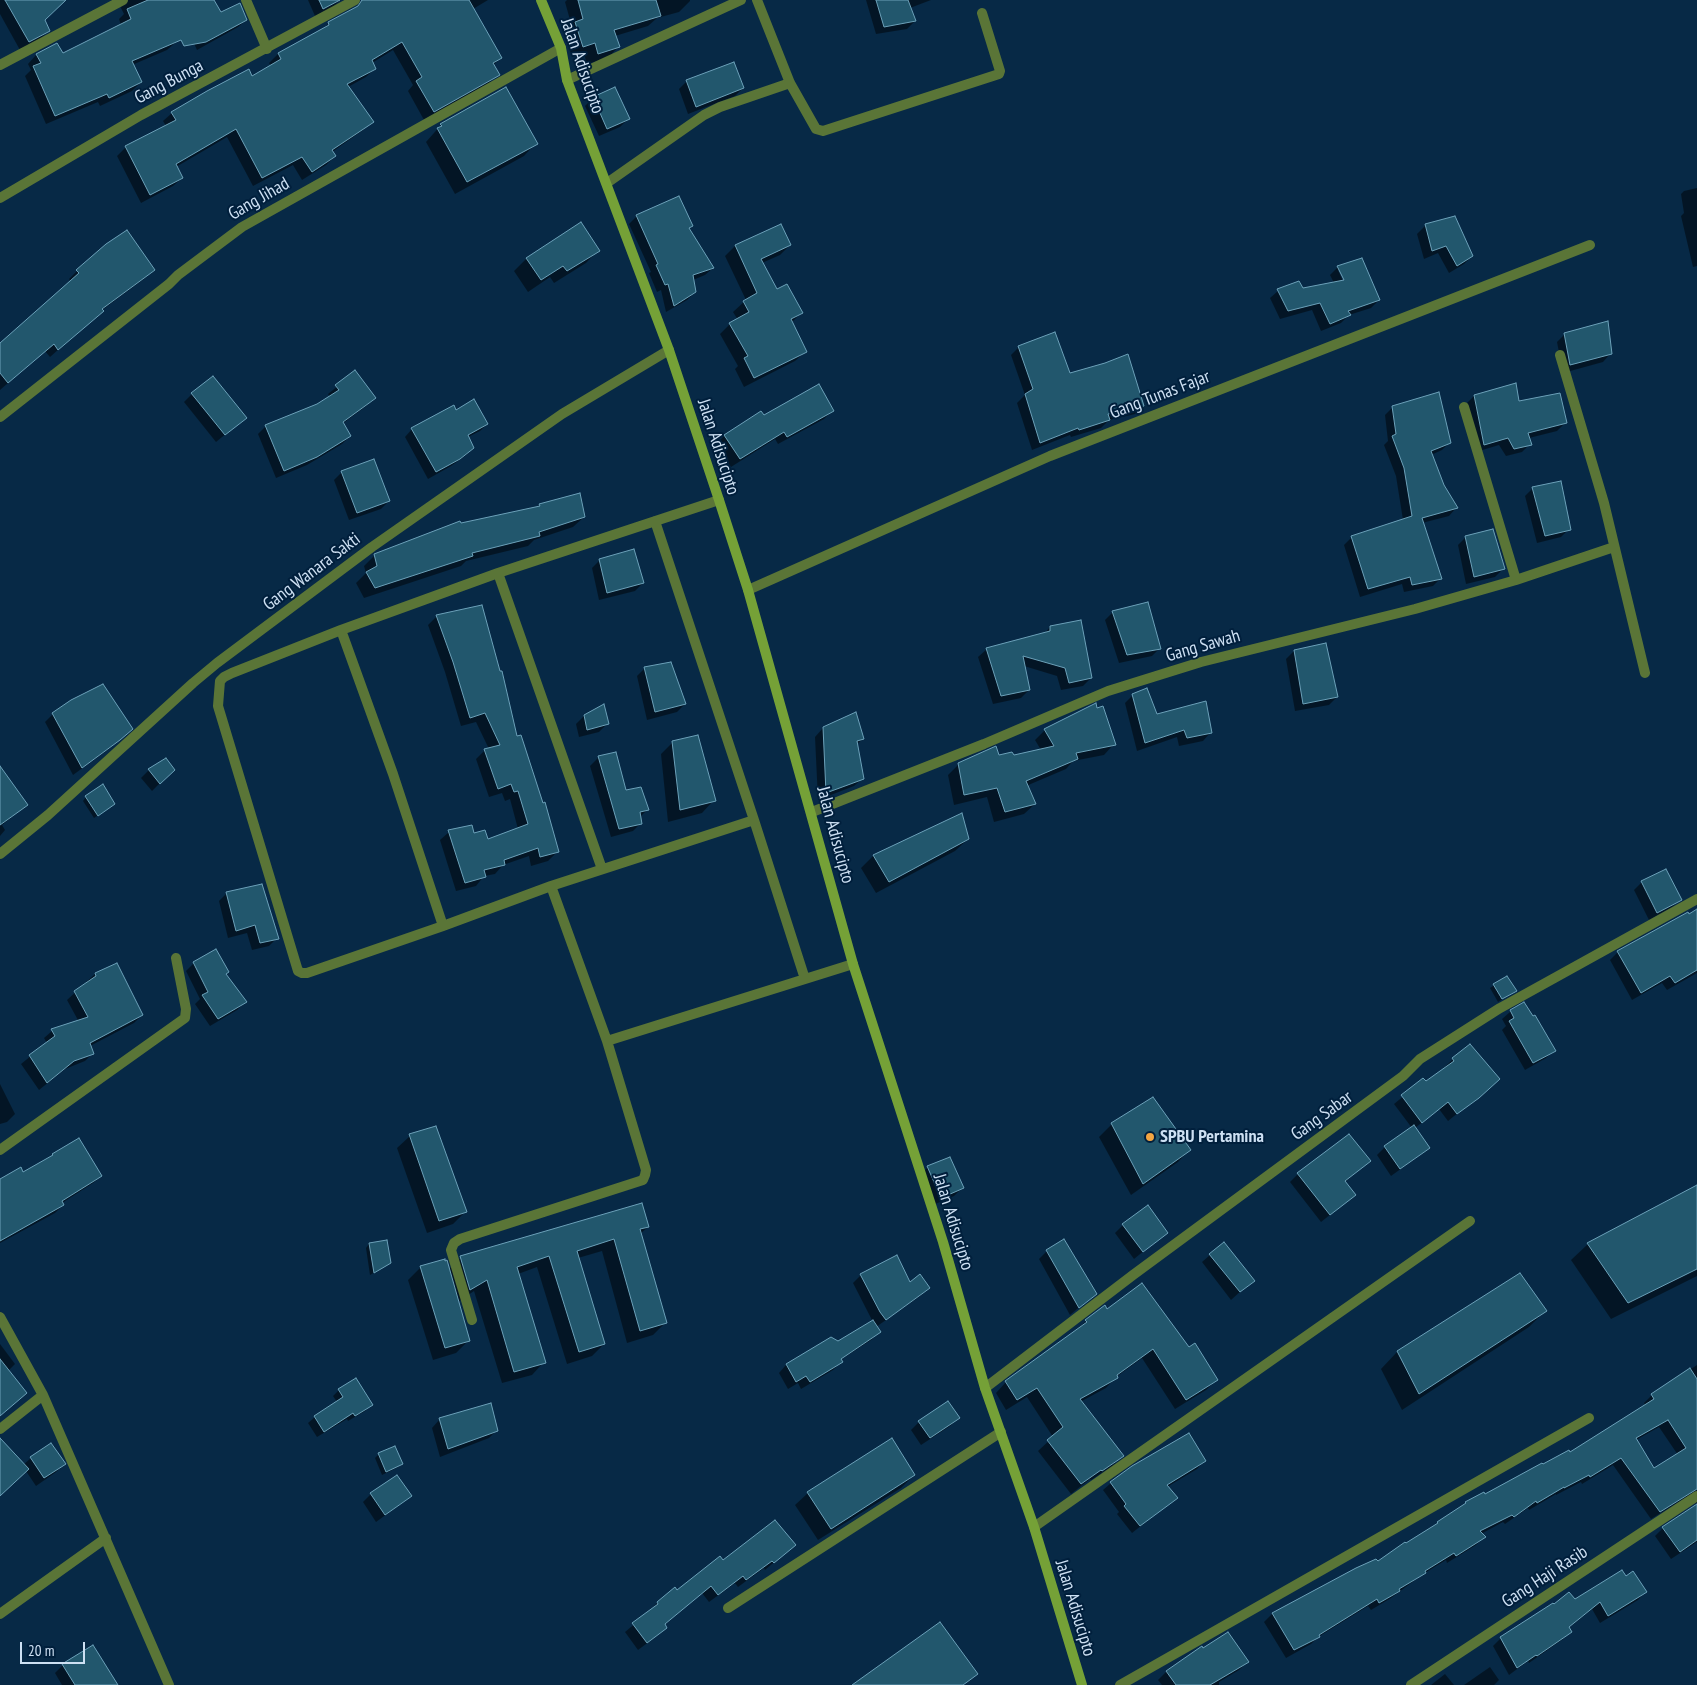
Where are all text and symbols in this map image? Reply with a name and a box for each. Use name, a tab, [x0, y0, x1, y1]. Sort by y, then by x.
street label: Jalan Adisucipto	[556, 15, 608, 117]
street label: Gang Bunga	[131, 55, 207, 109]
street label: Gang Jihad	[225, 173, 293, 225]
street label: Gang Tunas Fajar	[1107, 366, 1213, 424]
street label: Jalan Adisucipto	[692, 396, 744, 498]
street label: Gang Wanara Sakti	[259, 528, 365, 616]
street label: Gang Sawah	[1163, 625, 1243, 667]
street label: Jalan Adisucipto	[812, 784, 858, 886]
street label: Gang Sabar	[1287, 1087, 1357, 1145]
place label: SPBU Pertamina	[1160, 1126, 1264, 1148]
marker: SPBU Pertamina	[1144, 1131, 1156, 1143]
street label: Jalan Adisucipto	[928, 1171, 978, 1273]
street label: Gang Haji Rasib	[1498, 1541, 1592, 1613]
street label: Jalan Adisucipto	[1050, 1557, 1100, 1659]
scale bar	[22, 1632, 88, 1664]
text: 20 m	[28, 1641, 54, 1660]

